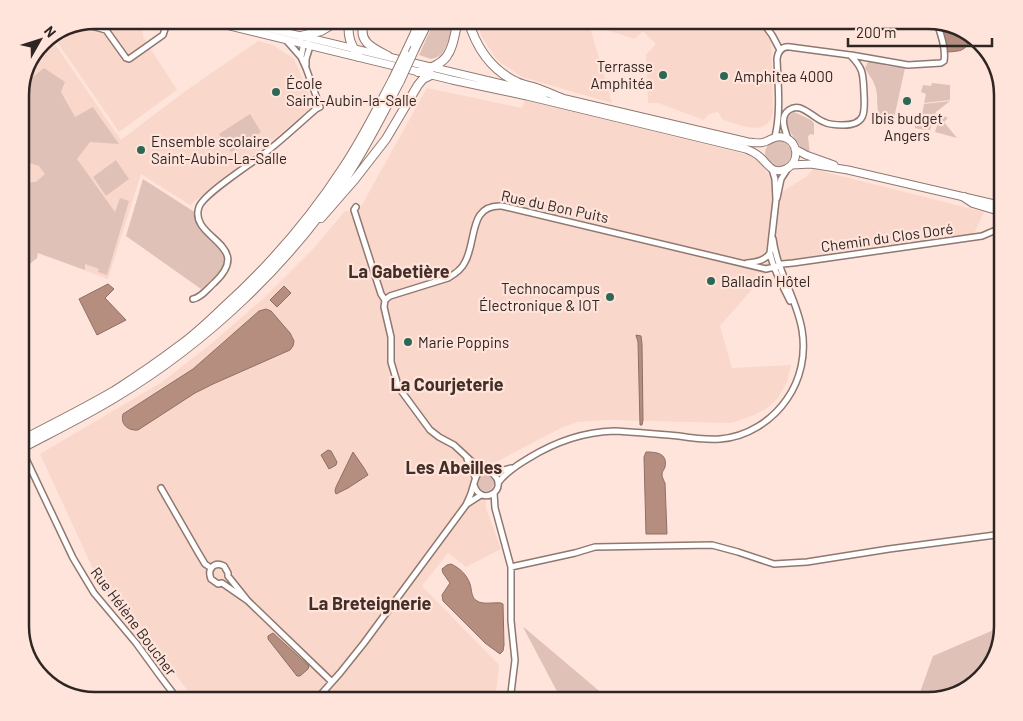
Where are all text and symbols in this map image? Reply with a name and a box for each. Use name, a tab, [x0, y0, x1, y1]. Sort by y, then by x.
north arrow	[15, 15, 65, 65]
scale bar	[848, 15, 992, 47]
text: N	[41, 23, 60, 40]
text: 200 m	[856, 23, 896, 41]
place label: Terrasse Amphitéa	[590, 57, 653, 92]
place label: Amphitea 4000	[734, 67, 833, 85]
marker: Terrasse Amphitéa	[657, 69, 669, 81]
marker: Amphitea 4000	[718, 70, 730, 82]
place label: École Saint-Aubin-la-Salle	[286, 74, 417, 109]
marker: École Saint-Aubin-la-Salle	[270, 86, 282, 98]
marker: Ibis budget Angers	[901, 95, 913, 107]
place label: Ibis budget Angers	[871, 109, 943, 144]
place label: Ensemble scolaire Saint-Aubin-La-Salle	[151, 132, 287, 167]
marker: Ensemble scolaire Saint-Aubin-La-Salle	[135, 144, 147, 156]
street label: Rue du Bon Puits	[500, 186, 610, 226]
street label: Chemin du Clos Doré	[820, 219, 954, 255]
district label: La Gabetière	[348, 260, 450, 282]
place label: Balladin Hôtel	[721, 272, 810, 290]
marker: Balladin Hôtel	[705, 275, 717, 287]
place label: Technocampus Électronique & IOT	[479, 279, 600, 314]
marker: Technocampus Électronique & IOT	[604, 291, 616, 303]
place label: Marie Poppins	[418, 333, 509, 351]
marker: Marie Poppins	[402, 336, 414, 348]
district label: La Courjeterie	[390, 373, 504, 395]
district label: Les Abeilles	[406, 456, 502, 478]
street label: Rue Hélène Boucher	[87, 563, 181, 679]
district label: La Breteignerie	[309, 592, 432, 614]

